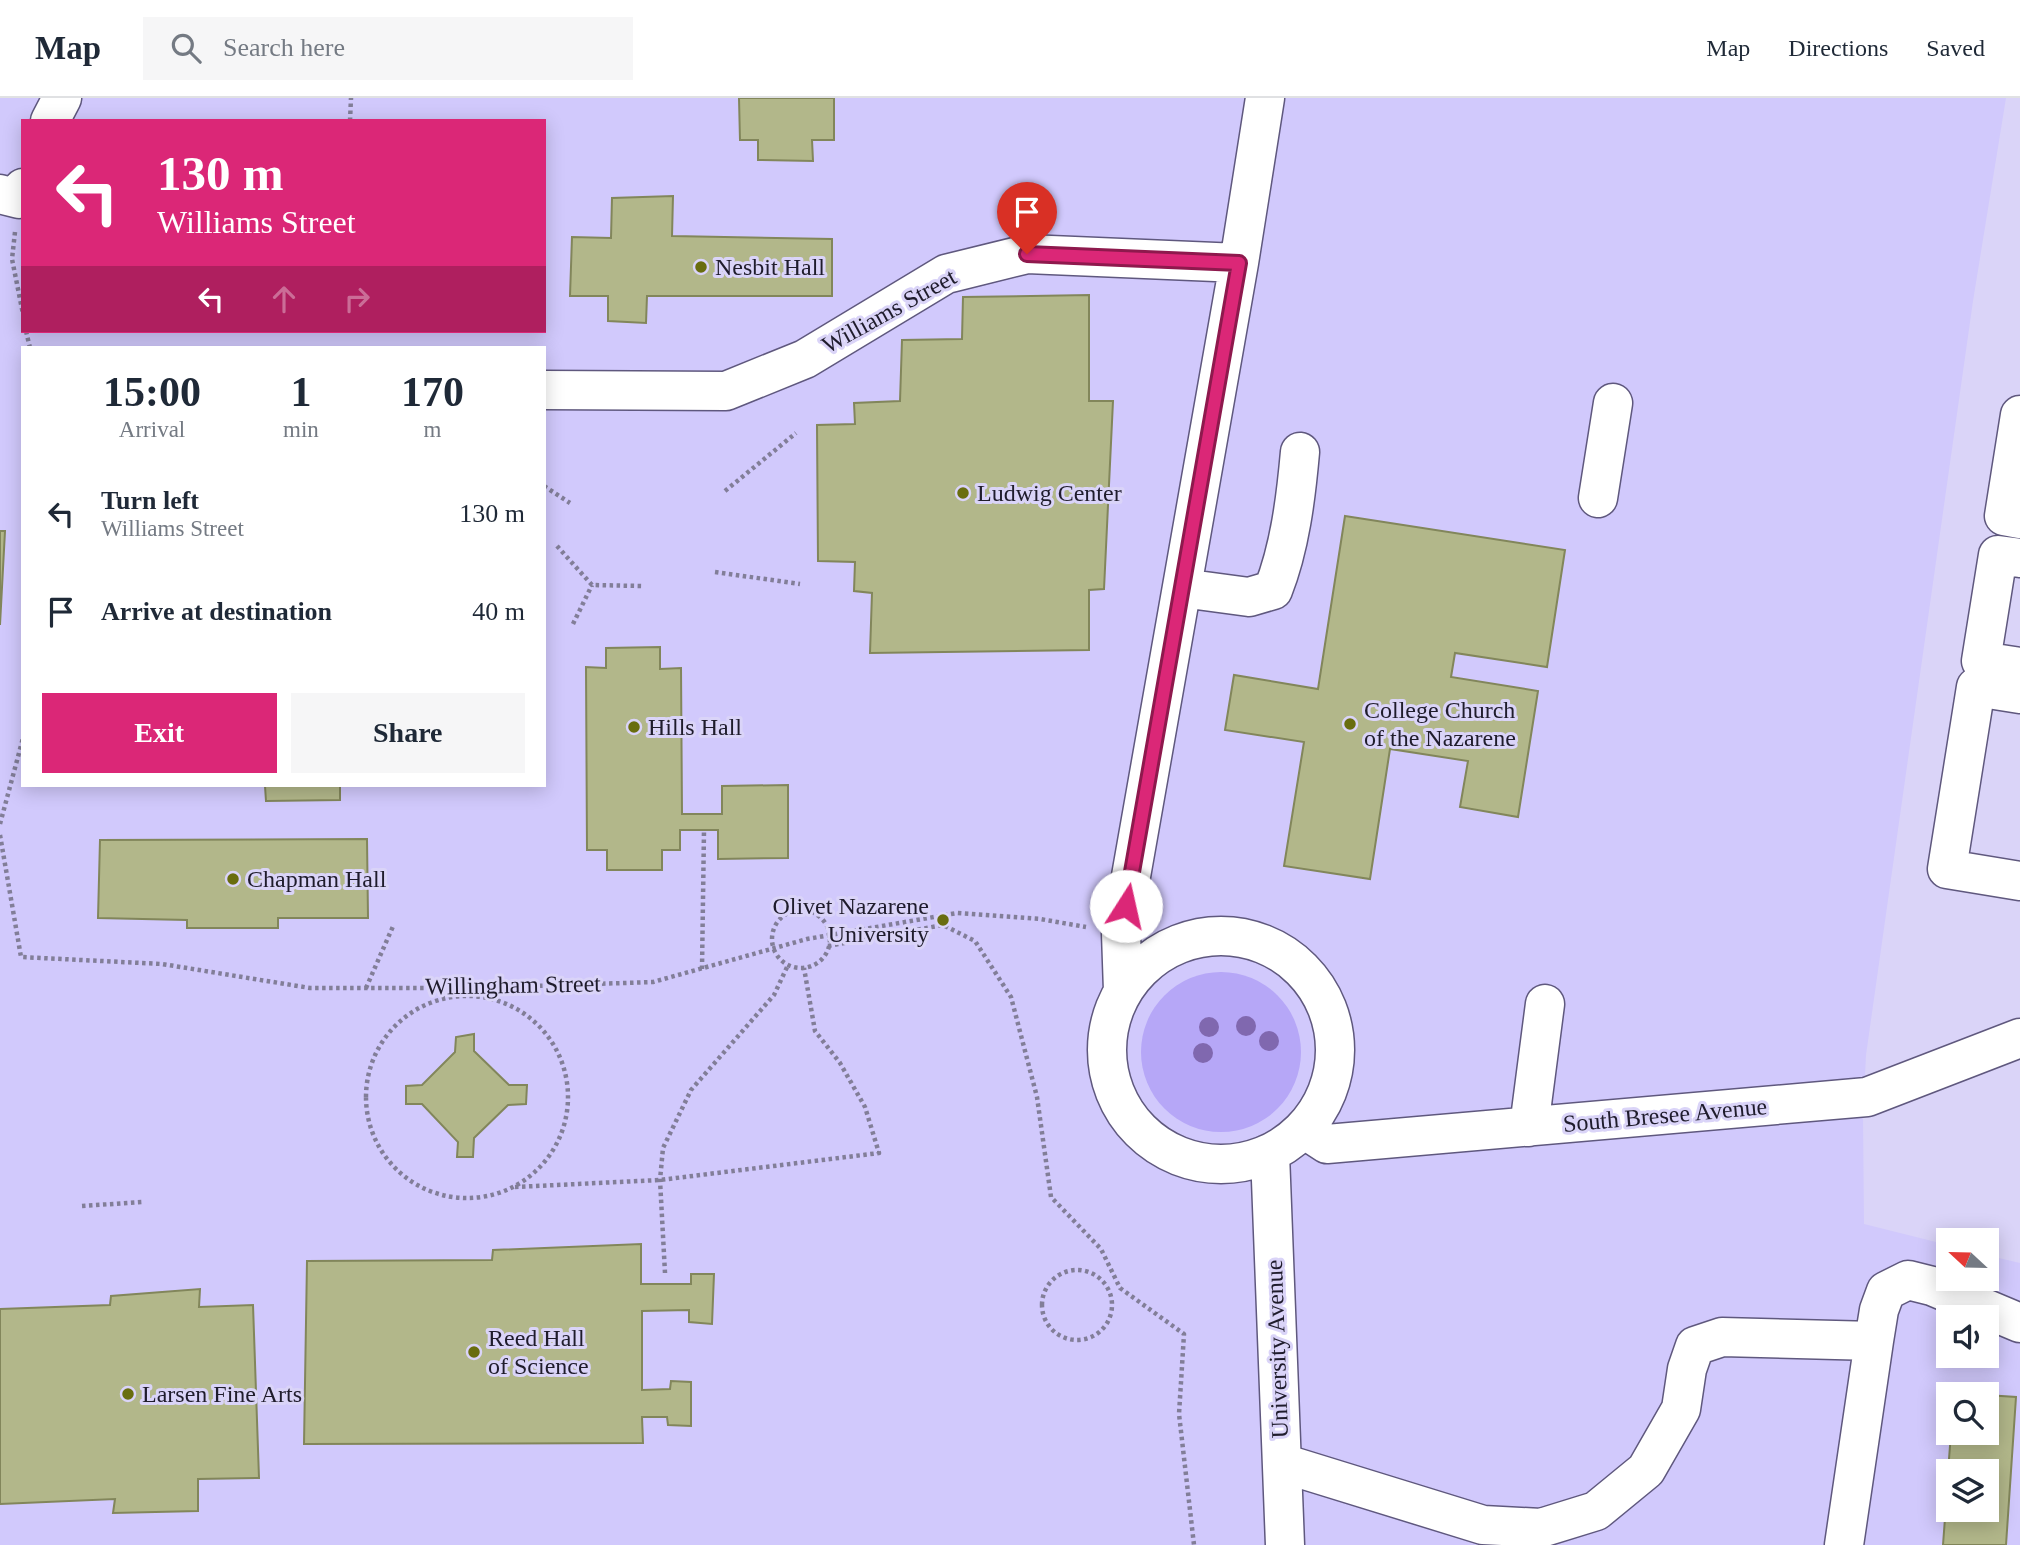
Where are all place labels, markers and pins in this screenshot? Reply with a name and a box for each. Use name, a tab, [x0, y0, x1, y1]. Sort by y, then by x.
pin	[997, 182, 1057, 254]
place label: Nesbit Hall	[715, 254, 825, 280]
marker: Nesbit Hall	[693, 259, 709, 275]
place label: Ludwig Center	[977, 480, 1122, 506]
marker: Ludwig Center	[955, 485, 971, 501]
place label: College Church of the Nazarene	[1364, 697, 1516, 751]
place label: Hills Hall	[648, 714, 742, 740]
marker: College Church of the Nazarene	[1342, 716, 1358, 732]
marker: Hills Hall	[626, 719, 642, 735]
place label: Chapman Hall	[247, 866, 387, 892]
marker: Chapman Hall	[225, 871, 241, 887]
place label: Olivet Nazarene University	[772, 893, 929, 947]
marker: Olivet Nazarene University	[935, 912, 951, 928]
place label: Reed Hall of Science	[488, 1325, 589, 1379]
marker: Reed Hall of Science	[466, 1344, 482, 1360]
place label: Larsen Fine Arts	[142, 1381, 302, 1407]
marker: Larsen Fine Arts	[120, 1386, 136, 1402]

